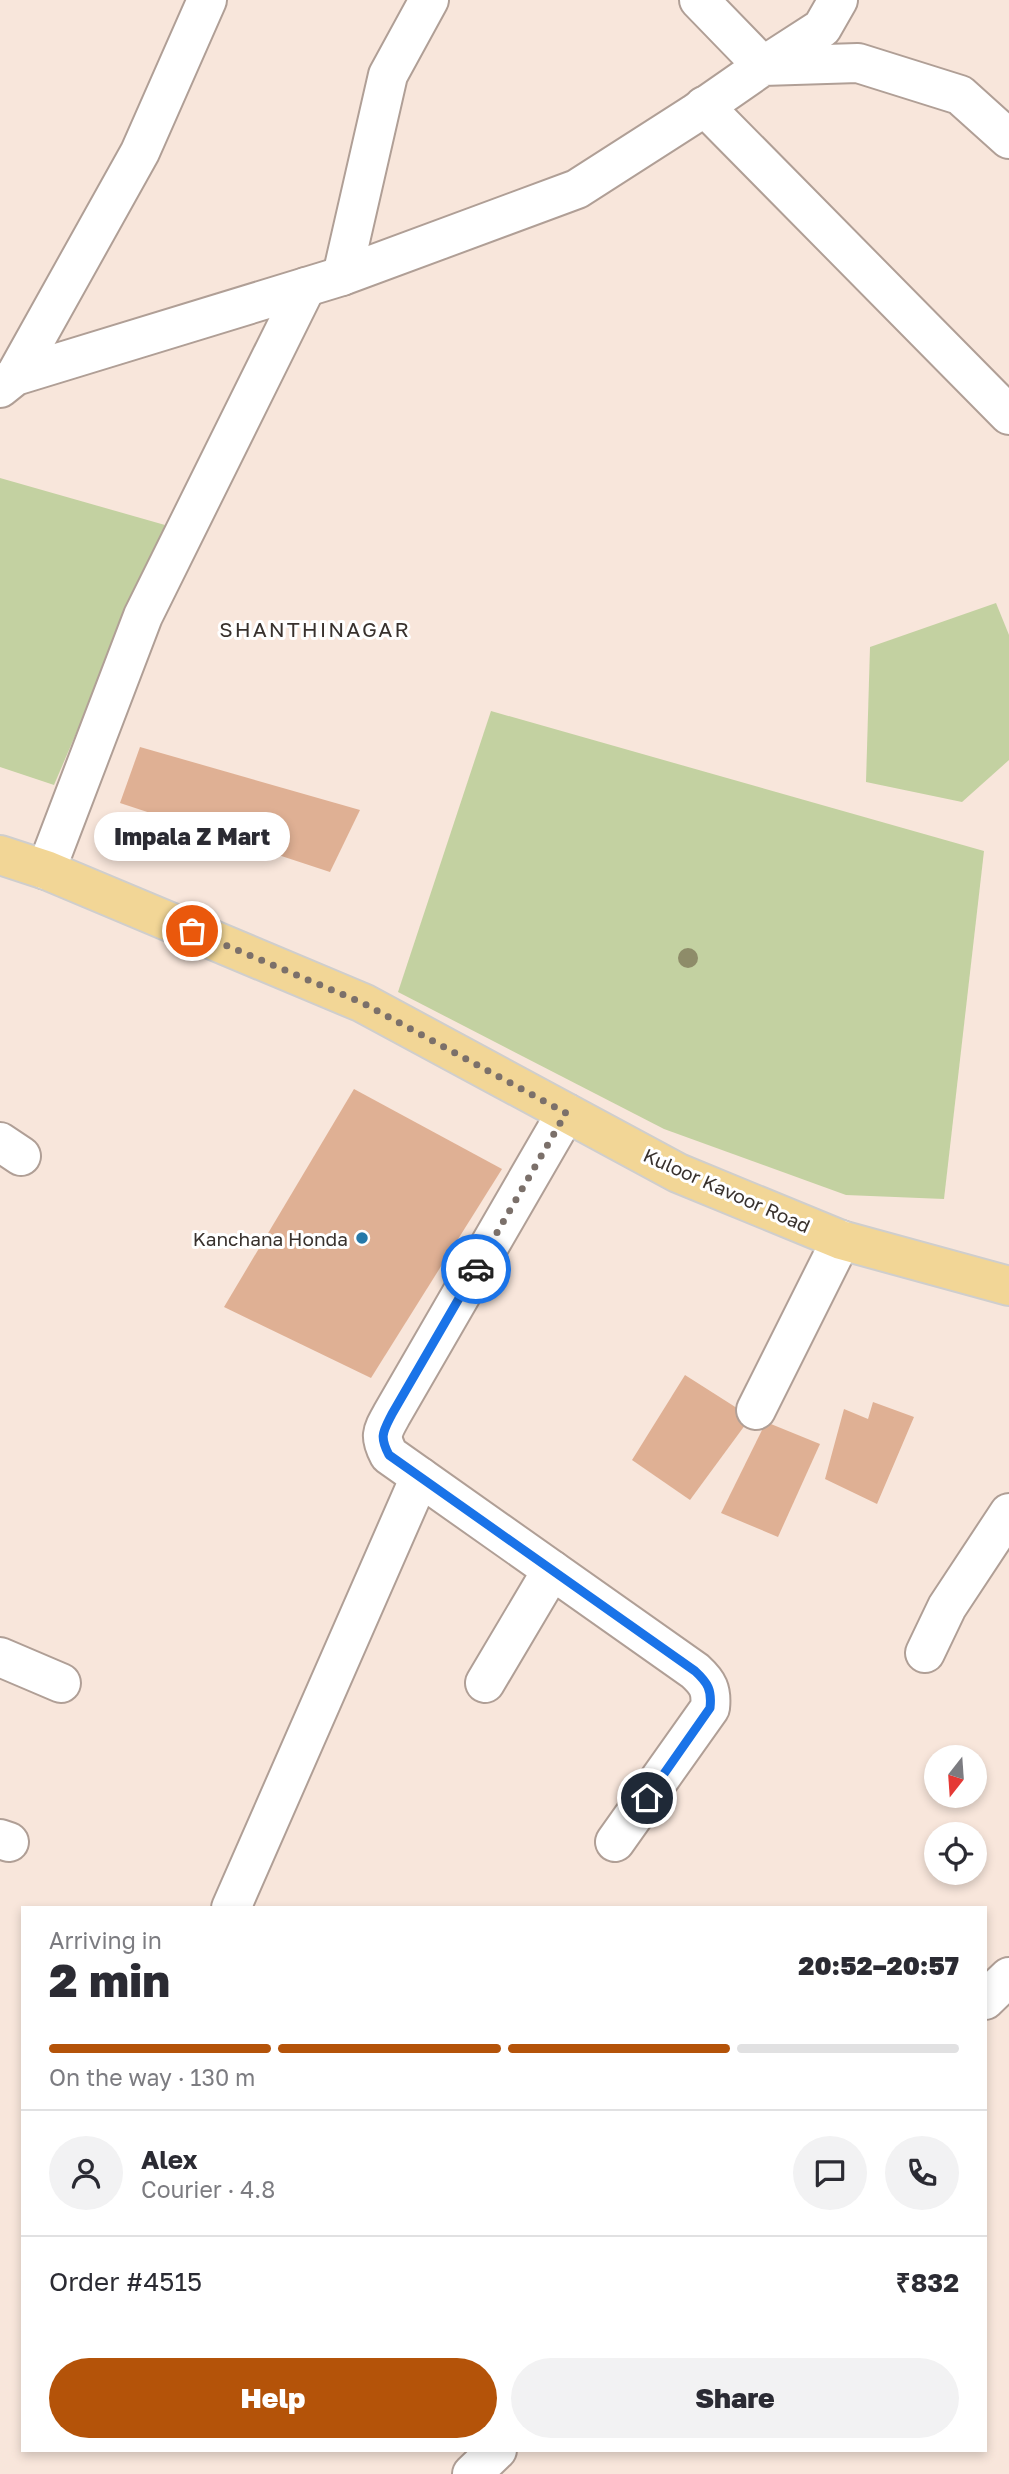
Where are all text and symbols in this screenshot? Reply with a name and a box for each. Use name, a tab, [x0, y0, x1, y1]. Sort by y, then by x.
district label: SHANTHINAGAR	[219, 616, 411, 642]
callout: Impala Z Mart	[94, 812, 290, 861]
text: Impala Z Mart	[114, 822, 270, 850]
pin	[162, 901, 222, 961]
icon: bag	[173, 912, 211, 950]
street label: Kuloor Kavoor Road	[640, 1143, 814, 1237]
place label: Kanchana Honda	[193, 1227, 348, 1250]
marker: Kanchana Honda	[354, 1230, 370, 1246]
courier	[441, 1234, 511, 1304]
icon: car	[457, 1250, 495, 1288]
north arrow	[924, 1745, 987, 1808]
map controls	[924, 1745, 987, 1885]
pin	[617, 1768, 677, 1828]
icon: home	[628, 1779, 666, 1817]
button: locate	[924, 1822, 987, 1885]
text: Arriving in	[49, 1926, 162, 1954]
text: 20:52–20:57	[798, 1950, 959, 1981]
text: 2 min	[49, 1952, 170, 2007]
text: On the way · 130 m	[49, 2063, 255, 2091]
button: person	[49, 2136, 123, 2210]
button: chat	[793, 2136, 867, 2210]
button: phone	[885, 2136, 959, 2210]
text: Alex	[141, 2144, 198, 2175]
text: Courier · 4.8	[141, 2175, 275, 2203]
text: Order #4515	[49, 2266, 202, 2297]
text: ₹832	[896, 2267, 959, 2298]
button: Help	[49, 2358, 497, 2438]
button: Share	[511, 2358, 959, 2438]

